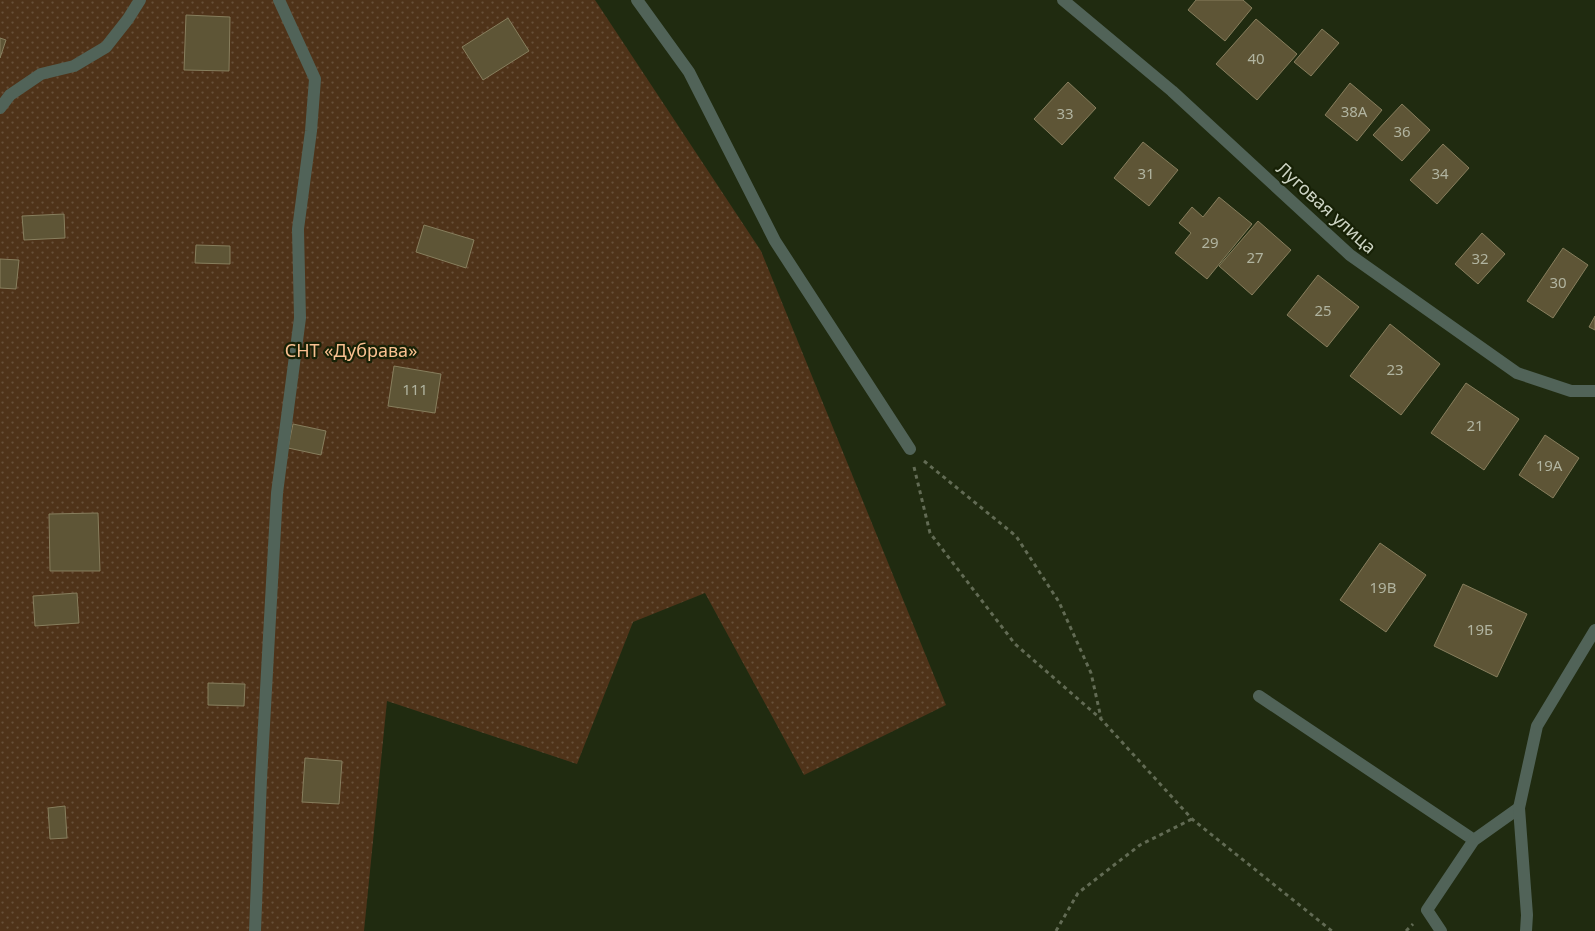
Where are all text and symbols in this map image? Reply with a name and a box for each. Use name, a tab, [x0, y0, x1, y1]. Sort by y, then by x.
house number: 40	[1247, 48, 1265, 68]
house number: 38А	[1341, 101, 1368, 121]
house number: 33	[1056, 103, 1074, 123]
house number: 36	[1393, 121, 1411, 141]
street label: Луговая улица	[1272, 156, 1382, 258]
house number: 31	[1137, 163, 1155, 183]
house number: 34	[1431, 163, 1449, 183]
house number: 29	[1201, 232, 1219, 252]
house number: 27	[1246, 247, 1264, 267]
house number: 32	[1471, 248, 1489, 268]
house number: 30	[1549, 272, 1567, 292]
house number: 25	[1314, 300, 1332, 320]
park label: СНТ «Дубрава»	[285, 338, 417, 362]
house number: 23	[1386, 359, 1404, 379]
house number: 111	[402, 379, 428, 399]
house number: 21	[1466, 415, 1484, 435]
house number: 19А	[1536, 455, 1563, 475]
house number: 19В	[1370, 577, 1396, 597]
house number: 19Б	[1467, 619, 1493, 639]

